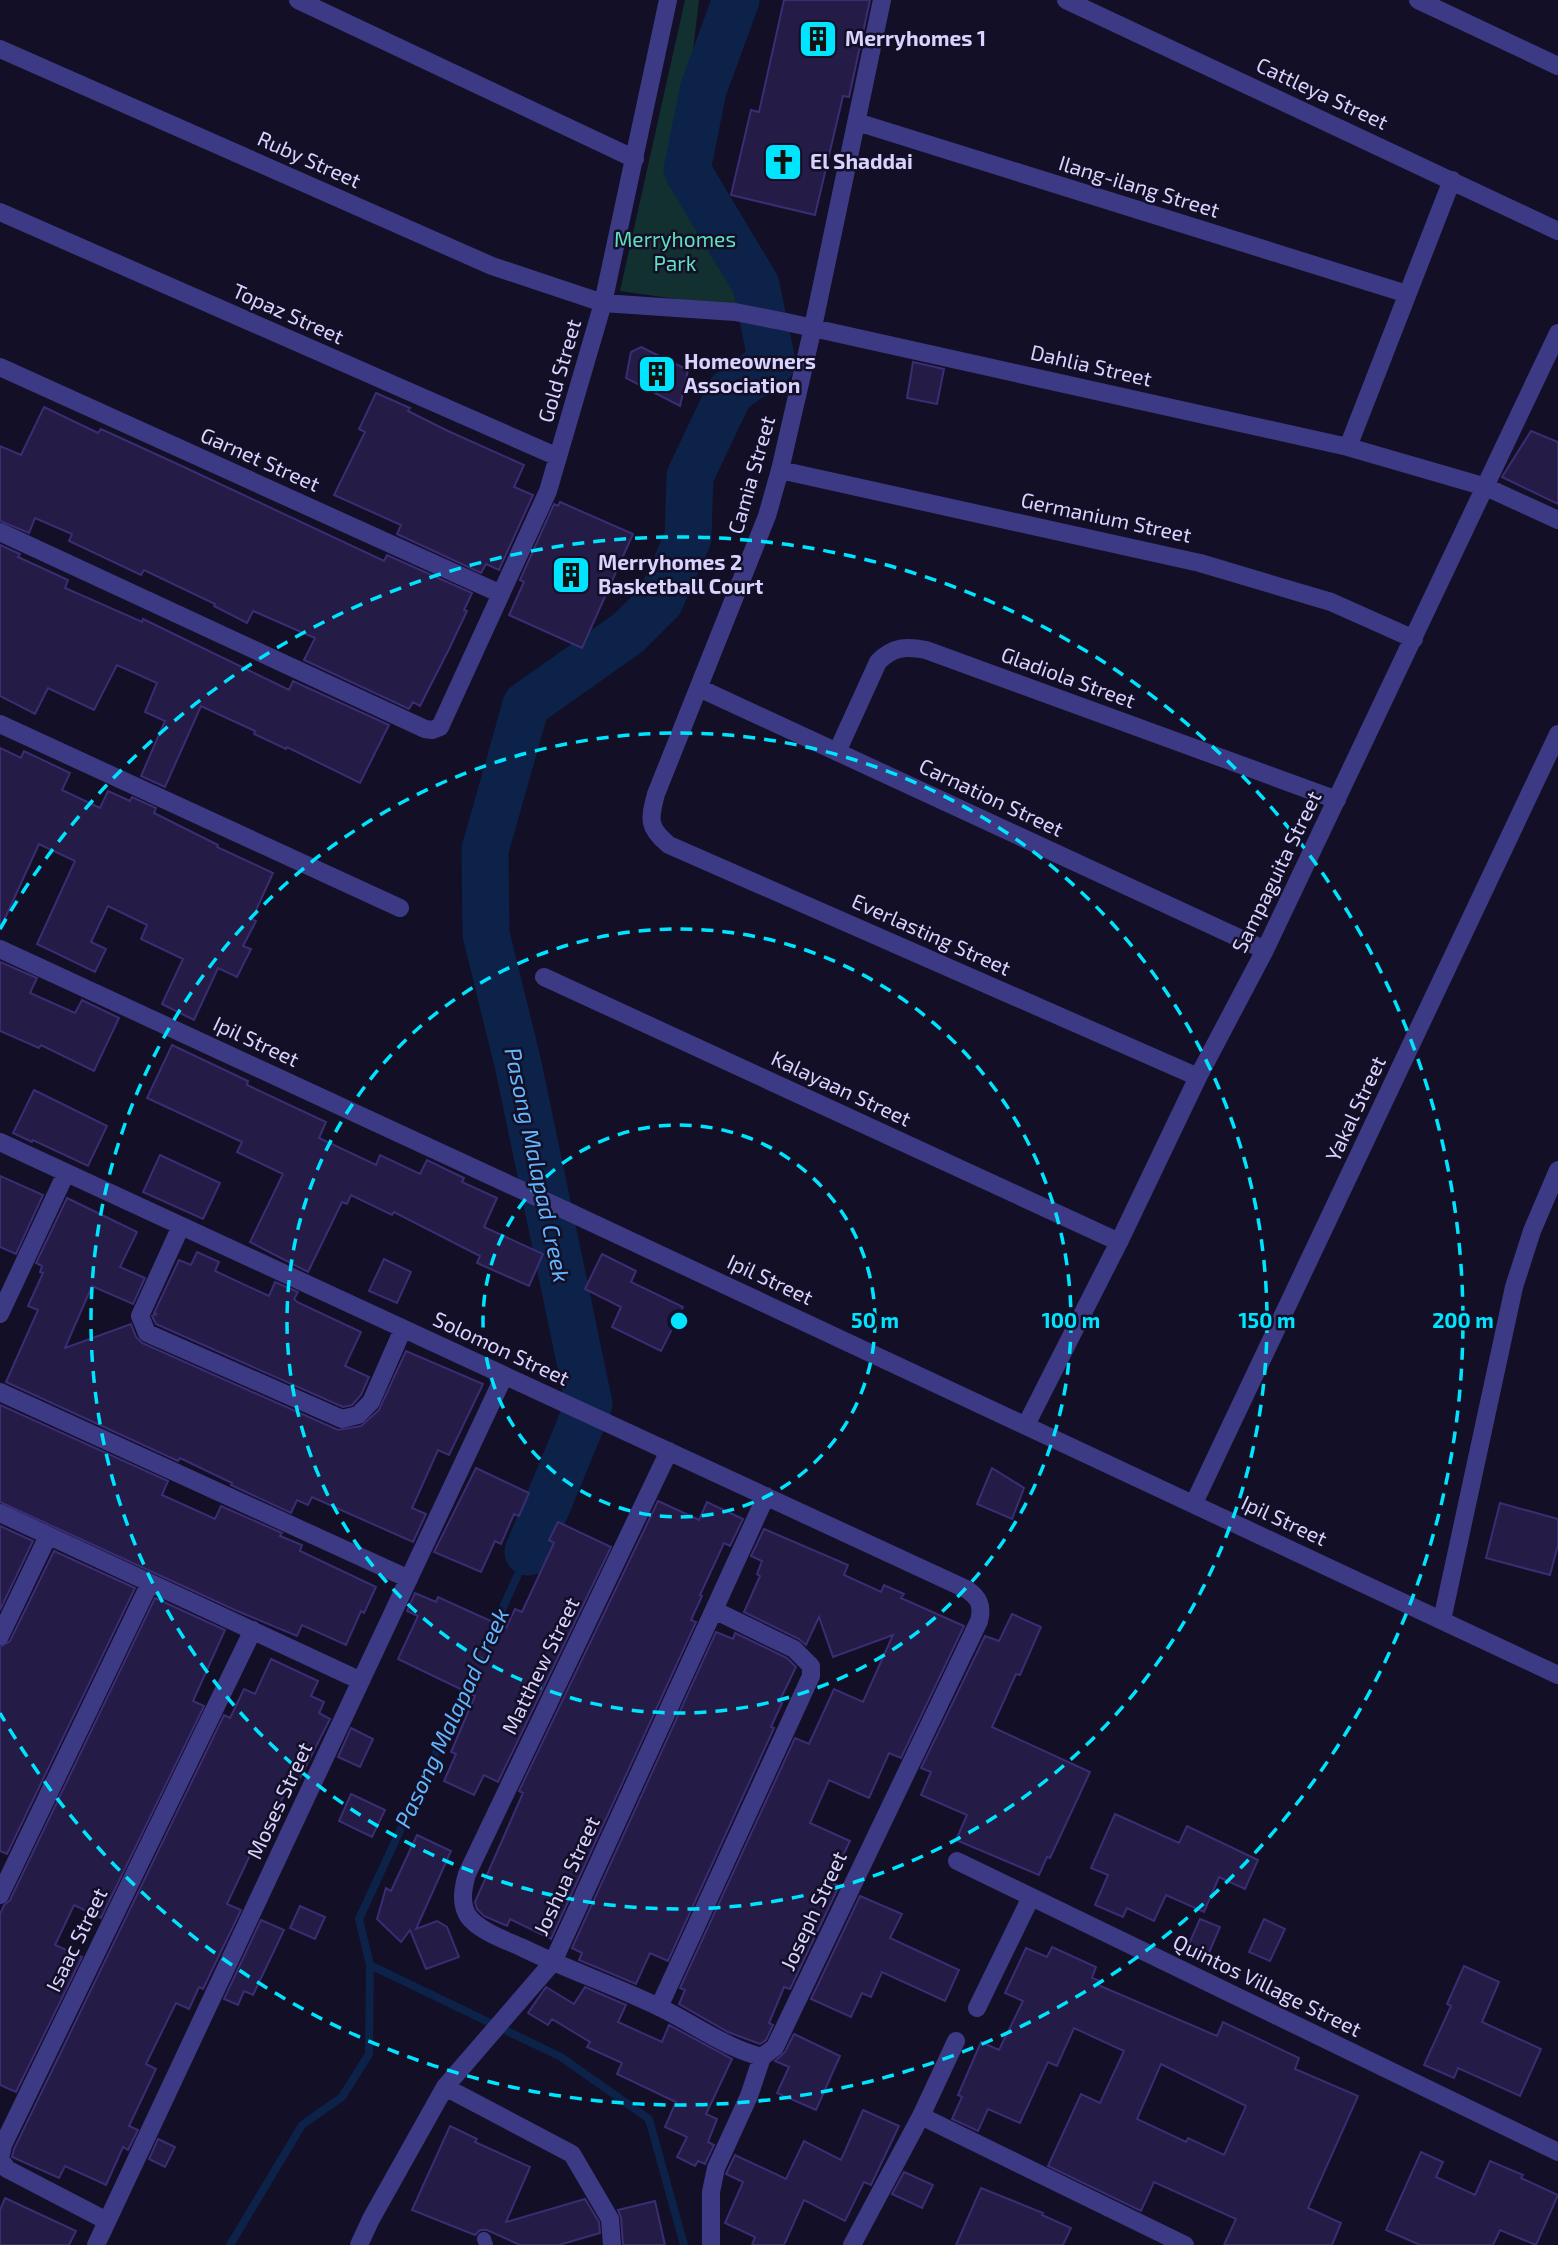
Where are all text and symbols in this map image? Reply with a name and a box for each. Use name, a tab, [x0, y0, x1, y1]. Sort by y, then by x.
building icon: Merryhomes 1	[797, 18, 839, 60]
place label: Merryhomes 1	[845, 25, 986, 51]
street label: Cattleya Street	[1253, 51, 1393, 134]
street label: Ruby Street	[254, 125, 365, 193]
church icon: El Shaddai	[762, 141, 804, 183]
place label: El Shaddai	[810, 148, 913, 173]
street label: Ilang-ilang Street	[1056, 149, 1223, 222]
park label: Merryhomes Park	[614, 226, 736, 275]
street label: Topaz Street	[229, 277, 348, 348]
street label: Gold Street	[532, 316, 585, 425]
street label: Dahlia Street	[1028, 338, 1154, 391]
place label: Homeowners Association	[684, 348, 816, 397]
building icon: Homeowners Association	[636, 353, 678, 395]
street label: Camia Street	[722, 413, 779, 537]
street label: Garnet Street	[197, 421, 324, 496]
street label: Germanium Street	[1019, 486, 1194, 547]
place label: Merryhomes 2 Basketball Court	[598, 549, 764, 598]
building icon: Merryhomes 2 Basketball Court	[550, 554, 592, 596]
street label: Gladiola Street	[998, 641, 1139, 712]
street label: Carnation Street	[916, 752, 1068, 841]
street label: Sampaguita Street	[1226, 786, 1326, 956]
street label: Everlasting Street	[848, 887, 1015, 980]
street label: Ipil Street	[210, 1010, 303, 1071]
street label: Kalayaan Street	[768, 1044, 915, 1131]
water label: Pasong Malapad Creek	[499, 1045, 577, 1285]
street label: Yakal Street	[1319, 1052, 1390, 1165]
street label: Ipil Street	[724, 1248, 817, 1309]
street label: Solomon Street	[430, 1305, 574, 1390]
text: 50 m	[851, 1307, 899, 1332]
text: 100 m	[1042, 1307, 1100, 1332]
text: 150 m	[1239, 1307, 1295, 1332]
text: 200 m	[1432, 1307, 1494, 1332]
centre of rings	[667, 1309, 691, 1333]
street label: Ipil Street	[1238, 1489, 1331, 1550]
street label: Matthew Street	[496, 1593, 584, 1738]
water label: Pasong Malapad Creek	[388, 1603, 514, 1832]
street label: Moses Street	[241, 1738, 317, 1863]
street label: Joshua Street	[527, 1812, 604, 1939]
street label: Joseph Street	[774, 1847, 851, 1974]
street label: Isaac Street	[40, 1883, 112, 1995]
street label: Quintos Village Street	[1169, 1928, 1366, 2042]

